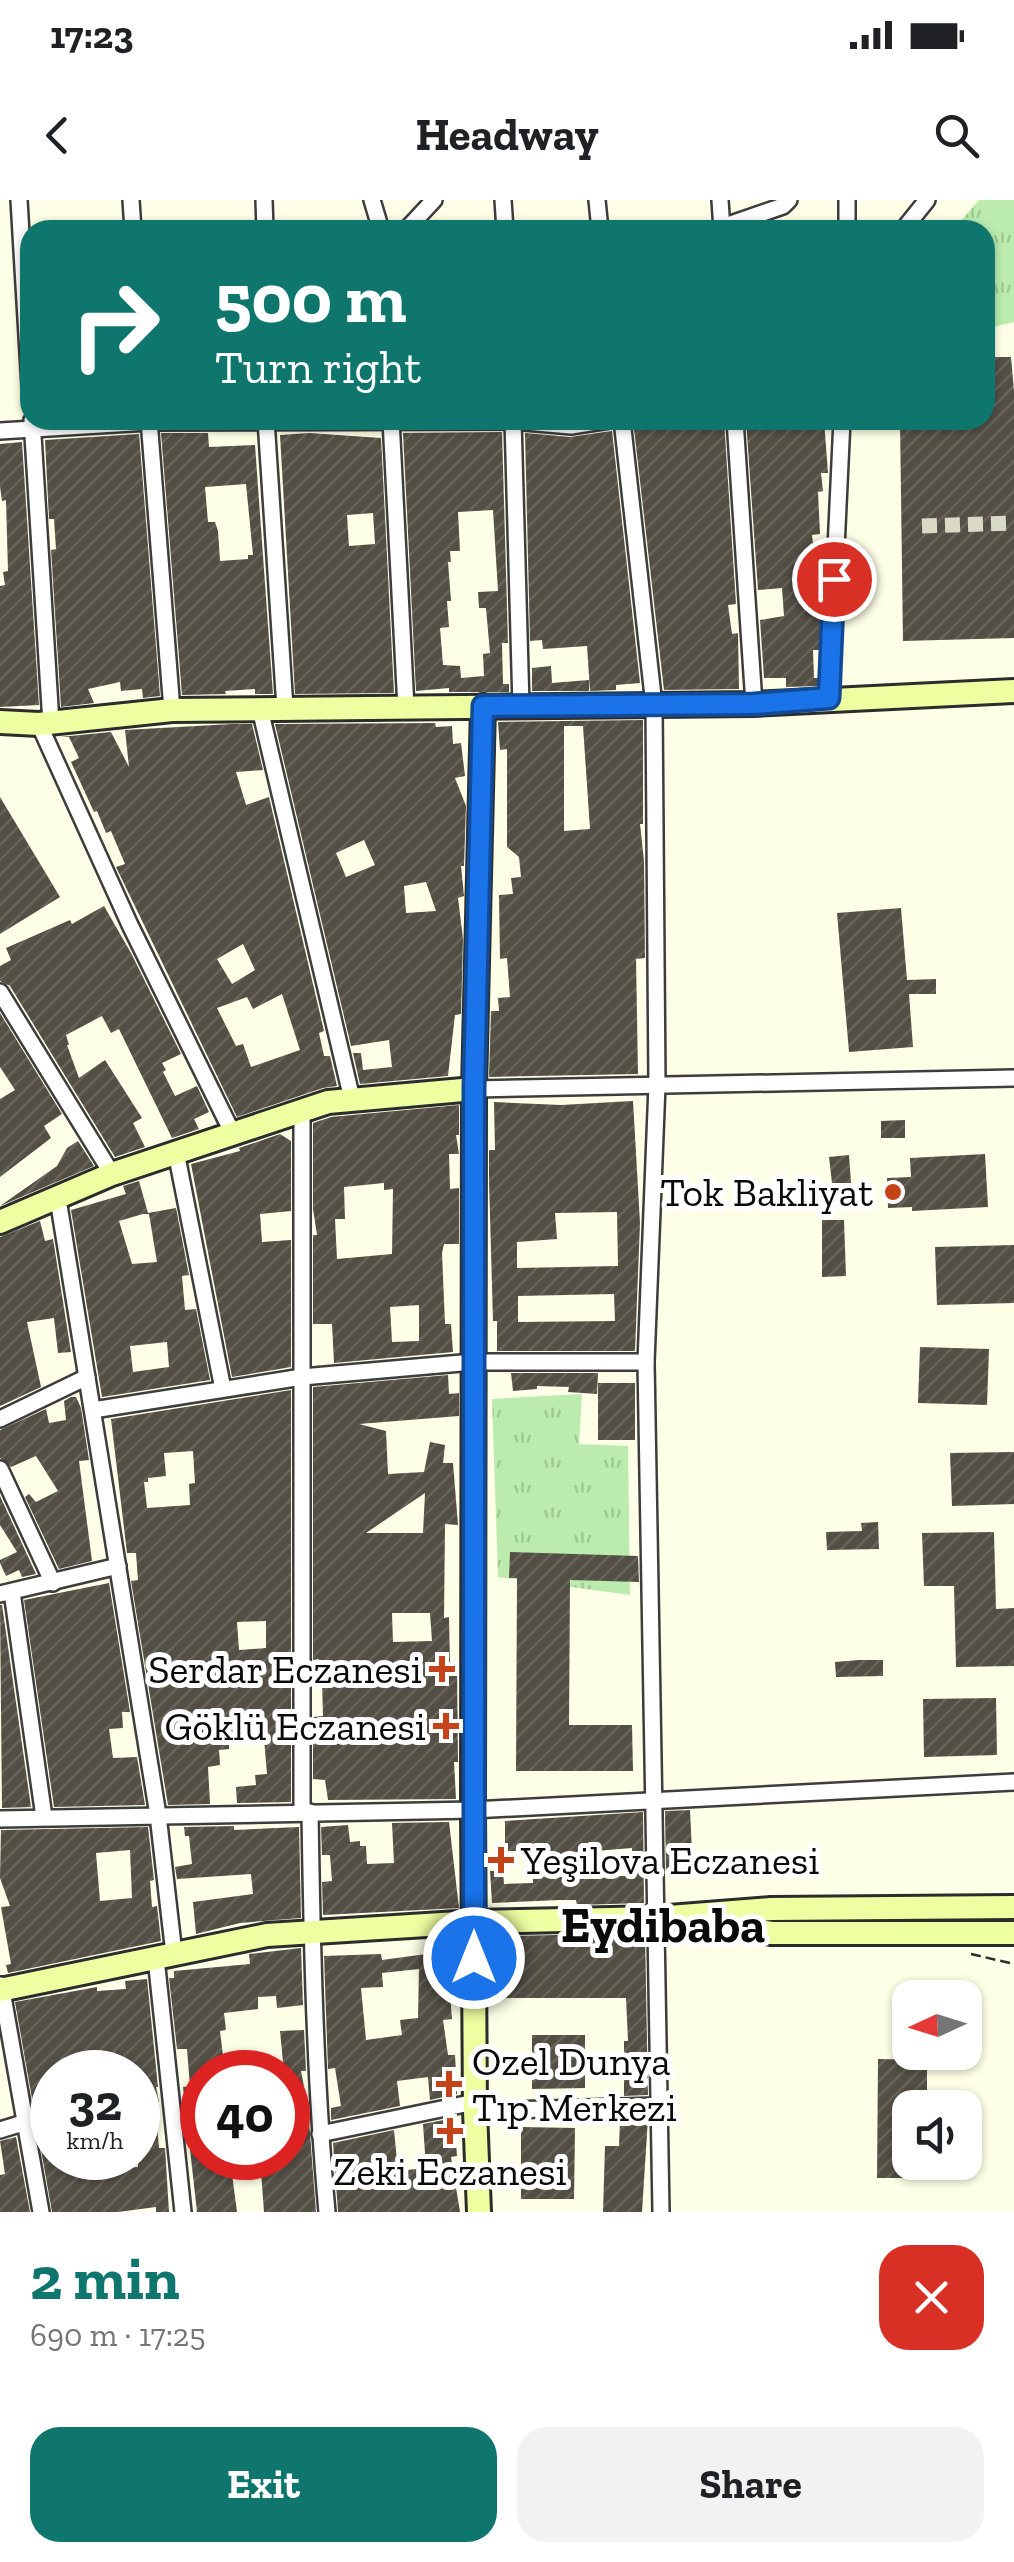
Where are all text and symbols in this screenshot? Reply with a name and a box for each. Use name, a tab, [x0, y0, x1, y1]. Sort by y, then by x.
text: 17:23	[50, 12, 134, 58]
icon: back	[30, 108, 85, 163]
text: Headway	[415, 108, 599, 162]
icon: search	[929, 108, 984, 163]
text: 500 m	[215, 256, 407, 340]
icon: right	[50, 260, 180, 390]
text: Turn right	[215, 341, 421, 395]
pin	[792, 537, 877, 622]
icon: arrive	[807, 552, 862, 607]
place label: Tok Bakliyat	[660, 1168, 873, 1216]
marker: Tok Bakliyat	[882, 1181, 904, 1203]
place label: Serdar Eczanesi	[148, 1645, 422, 1693]
marker: Serdar Eczanesi	[431, 1658, 453, 1680]
place label: Göklü Eczanesi	[165, 1702, 426, 1750]
marker: Göklü Eczanesi	[435, 1715, 457, 1737]
place label: Yeşilova Eczanesi	[520, 1836, 820, 1884]
marker: Yeşilova Eczanesi	[490, 1849, 512, 1871]
district label: Eydibaba	[561, 1895, 765, 1955]
position arrow	[422, 1906, 526, 2010]
north arrow	[892, 1980, 982, 2070]
map controls	[892, 1980, 982, 2180]
place label: Ozel Dunya Tıp Merkezi	[472, 2037, 677, 2131]
speed limit sign: 40	[180, 2050, 310, 2180]
marker: Ozel Dunya Tıp Merkezi	[436, 2071, 462, 2097]
text: 32	[68, 2073, 122, 2133]
button: sound	[892, 2090, 982, 2180]
marker: Zeki Eczanesi	[439, 2120, 461, 2142]
text: km/h	[66, 2125, 124, 2155]
place label: Zeki Eczanesi	[333, 2147, 567, 2195]
text: 2 min	[30, 2242, 180, 2314]
button: close	[879, 2245, 984, 2350]
text: 690 m · 17:25	[30, 2316, 206, 2354]
button: Exit	[30, 2427, 497, 2542]
button: Share	[517, 2427, 984, 2542]

